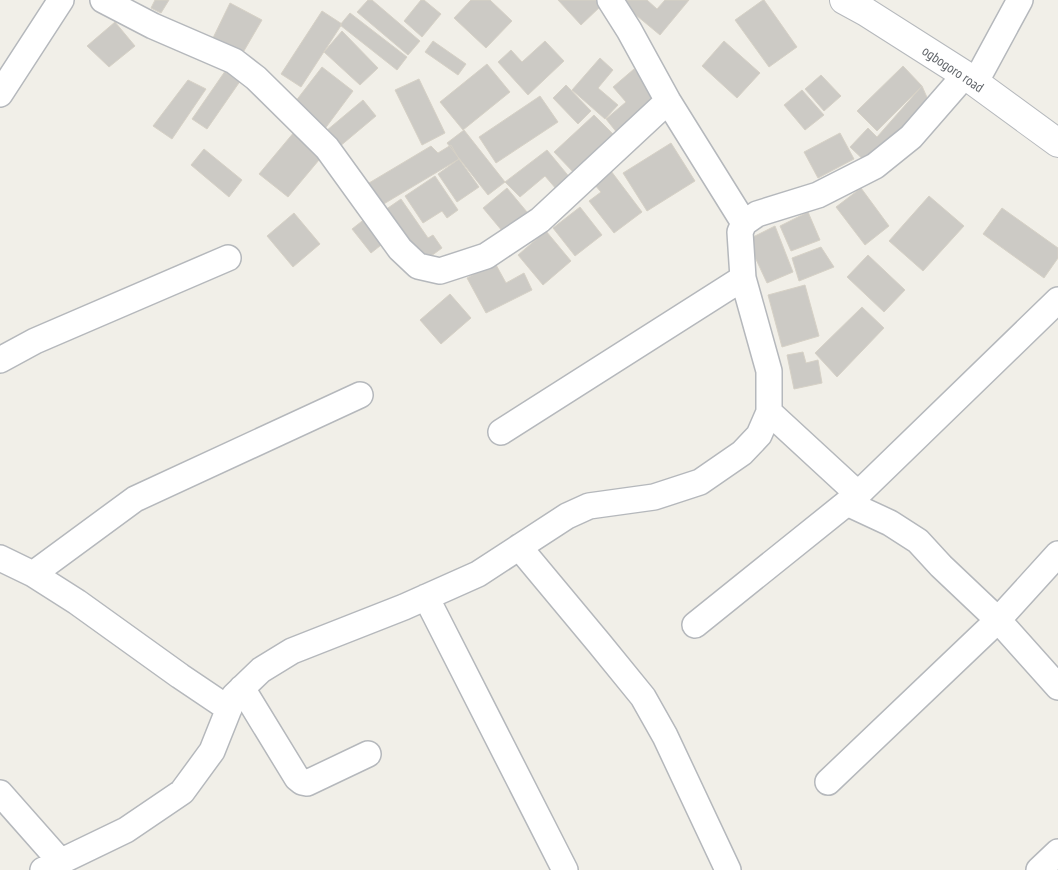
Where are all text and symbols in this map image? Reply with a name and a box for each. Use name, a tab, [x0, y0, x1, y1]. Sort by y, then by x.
street label: ogbogoro road	[919, 42, 987, 96]

